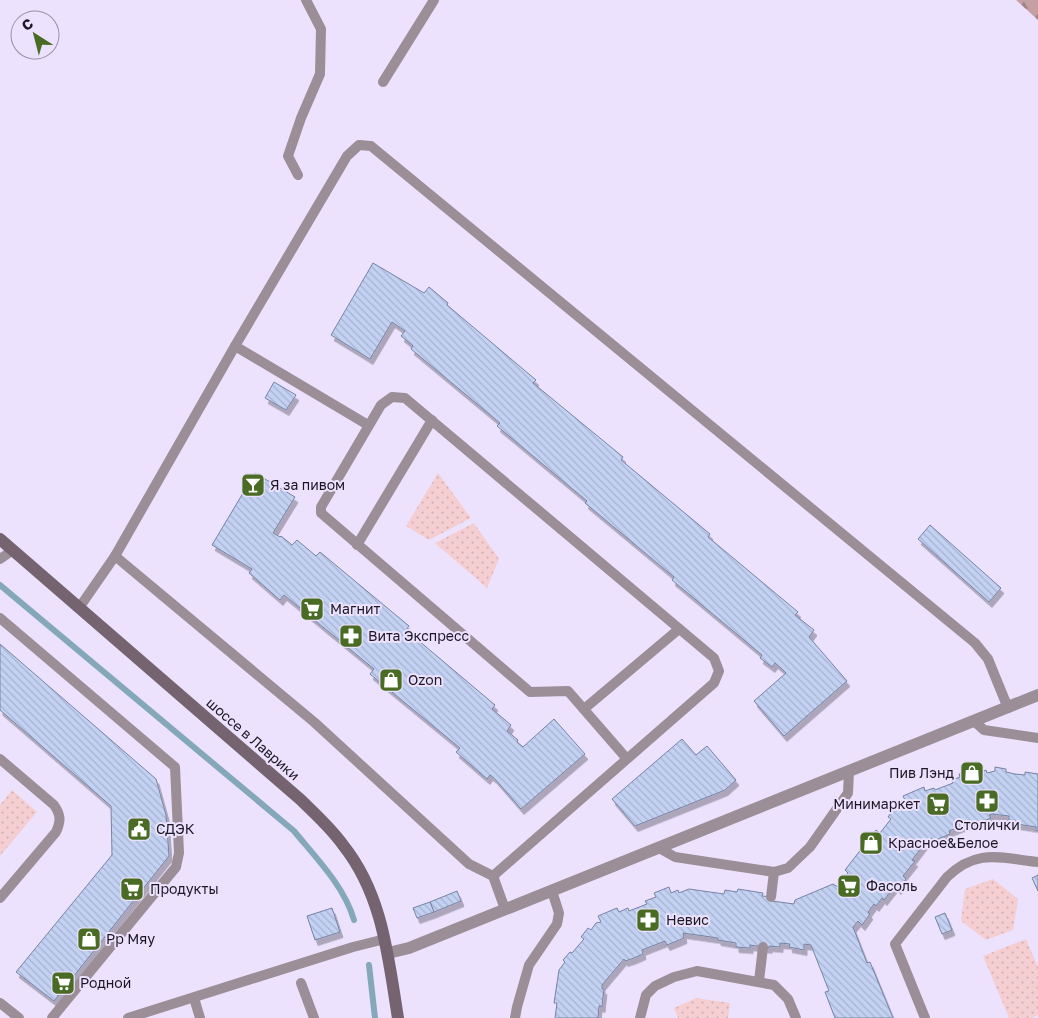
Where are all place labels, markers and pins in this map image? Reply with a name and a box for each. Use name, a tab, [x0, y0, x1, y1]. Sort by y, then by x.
bar icon: Я за пивом	[240, 472, 266, 498]
place label: Я за пивом	[270, 476, 345, 493]
supermarket icon: Магнит	[299, 596, 325, 622]
place label: Магнит	[330, 600, 380, 617]
pharmacy icon: Вита Экспресс	[338, 623, 364, 649]
place label: Вита Экспресс	[368, 627, 470, 644]
shop icon: Ozon	[378, 667, 404, 693]
place label: Ozon	[408, 671, 442, 688]
shop icon: Пив Лэнд	[959, 760, 985, 786]
place label: Пив Лэнд	[889, 764, 955, 781]
pharmacy icon: Столички	[974, 788, 1000, 814]
supermarket icon: Минимаркет	[925, 791, 951, 817]
place label: Минимаркет	[833, 795, 920, 812]
public building icon: СДЭК	[126, 816, 152, 842]
place label: Столички	[954, 816, 1020, 833]
place label: СДЭК	[156, 820, 195, 837]
shop icon: Красное&Белое	[858, 830, 884, 856]
place label: Красное&Белое	[888, 834, 998, 851]
supermarket icon: Фасоль	[836, 873, 862, 899]
supermarket icon: Продукты	[119, 876, 145, 902]
place label: Фасоль	[866, 877, 917, 894]
place label: Продукты	[150, 880, 219, 897]
pharmacy icon: Невис	[635, 907, 661, 933]
place label: Невис	[666, 911, 709, 928]
shop icon: Рр Мяу	[76, 926, 102, 952]
place label: Рр Мяу	[106, 930, 155, 947]
supermarket icon: Родной	[50, 970, 76, 996]
place label: Родной	[80, 974, 131, 991]

